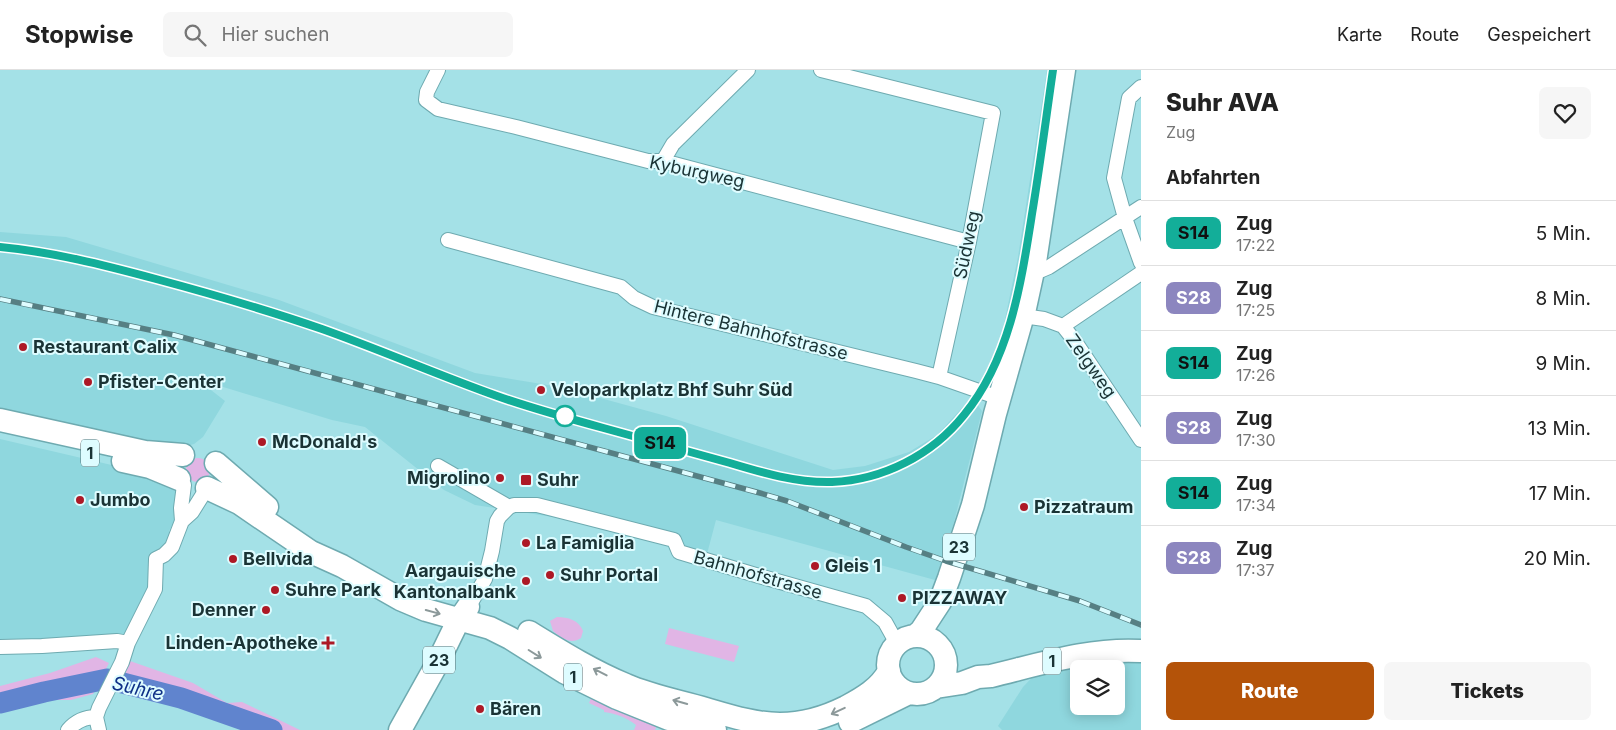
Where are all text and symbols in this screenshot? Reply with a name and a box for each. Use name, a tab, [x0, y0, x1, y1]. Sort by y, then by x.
search box	[163, 12, 513, 57]
text: Stopwise	[25, 20, 133, 49]
icon: search	[181, 21, 209, 49]
text: Hier suchen	[221, 23, 329, 46]
text: Karte	[1337, 24, 1382, 45]
text: Route	[1410, 24, 1459, 45]
text: Gespeichert	[1487, 24, 1591, 45]
button: heart	[1539, 87, 1591, 139]
text: Suhr AVA	[1166, 88, 1279, 117]
text: Zug	[1166, 122, 1195, 142]
street label: Kyburgweg	[648, 151, 747, 192]
text: Abfahrten	[1166, 166, 1260, 189]
street label: Südweg	[949, 209, 984, 281]
text: Zug	[1236, 212, 1272, 235]
text: S14	[1178, 222, 1209, 243]
text: 5 Min.	[1536, 222, 1591, 245]
text: 17:22	[1236, 235, 1275, 255]
text: Zug	[1236, 277, 1272, 300]
text: S28	[1176, 287, 1211, 308]
text: 8 Min.	[1535, 287, 1591, 310]
street label: Hintere Bahnhofstrasse	[652, 295, 850, 364]
text: 17:25	[1236, 300, 1275, 320]
street label: Zelgweg	[1062, 330, 1121, 402]
place label: Restaurant Calix	[33, 336, 178, 357]
marker: Restaurant Calix	[17, 341, 29, 353]
text: Zug	[1236, 342, 1272, 365]
text: S14	[1178, 352, 1209, 373]
text: 9 Min.	[1535, 352, 1591, 375]
text: 17:26	[1236, 365, 1275, 385]
place label: Pfister-Center	[98, 371, 224, 392]
marker: Pfister-Center	[82, 376, 94, 388]
place label: Veloparkplatz Bhf Suhr Süd	[551, 379, 793, 400]
marker: Veloparkplatz Bhf Suhr Süd	[535, 384, 547, 396]
unlabelled marker	[554, 405, 576, 427]
text: Zug	[1236, 407, 1272, 430]
text: S28	[1176, 417, 1211, 438]
text: 13 Min.	[1528, 417, 1591, 440]
line badge: S14	[631, 427, 689, 459]
text: 17:30	[1236, 430, 1276, 450]
place label: McDonald's	[272, 431, 377, 452]
text: S14	[644, 432, 676, 453]
marker: McDonald's	[256, 436, 268, 448]
road number: 1	[81, 439, 99, 466]
place label: Migrolino	[407, 467, 490, 488]
place label: Suhr	[537, 469, 579, 490]
marker: Migrolino	[494, 472, 506, 484]
text: Zug	[1236, 472, 1272, 495]
marker: Suhr	[519, 473, 533, 487]
text: S14	[1178, 482, 1209, 503]
text: 17 Min.	[1529, 482, 1591, 505]
place label: Jumbo	[90, 489, 151, 510]
marker: Jumbo	[74, 494, 86, 506]
text: 17:34	[1236, 495, 1276, 515]
place label: Pizzatraum	[1034, 496, 1133, 517]
marker: Pizzatraum	[1018, 501, 1030, 513]
place label: La Famiglia	[536, 532, 635, 553]
road number: 23	[943, 534, 975, 561]
marker: La Famiglia	[520, 537, 532, 549]
text: Zug	[1236, 537, 1272, 560]
street label: Bahnhofstrasse	[691, 546, 825, 603]
text: S28	[1176, 547, 1211, 568]
text: 20 Min.	[1524, 547, 1591, 570]
place label: Bellvida	[243, 548, 313, 569]
marker: Bellvida	[227, 553, 239, 565]
place label: Gleis 1	[825, 555, 881, 576]
place label: Aargauische Kantonalbank	[394, 560, 517, 602]
marker: Gleis 1	[809, 560, 821, 572]
text: 17:37	[1236, 560, 1275, 580]
place label: Suhr Portal	[560, 564, 658, 585]
marker: Suhr Portal	[544, 569, 556, 581]
marker: Aargauische Kantonalbank	[520, 575, 532, 587]
place label: Suhre Park	[285, 579, 382, 600]
marker: Suhre Park	[269, 584, 281, 596]
place label: PIZZAWAY	[912, 587, 1007, 608]
marker: PIZZAWAY	[896, 592, 908, 604]
place label: Denner	[192, 599, 256, 620]
marker: Denner	[260, 604, 272, 616]
one-way arrow	[425, 608, 441, 617]
place label: Linden-Apotheke	[166, 632, 318, 653]
marker: Linden-Apotheke	[322, 637, 334, 649]
road number: 23	[423, 646, 455, 674]
road number: 1	[1043, 648, 1061, 674]
one-way arrow	[528, 650, 542, 660]
map controls	[1070, 660, 1125, 715]
button: layers	[1070, 660, 1125, 715]
button: Route	[1166, 662, 1374, 720]
button: Tickets	[1384, 662, 1591, 720]
road number: 1	[564, 664, 582, 690]
one-way arrow	[593, 667, 608, 677]
water label: Suhre	[110, 671, 166, 706]
one-way arrow	[673, 696, 689, 706]
place label: Bären	[490, 698, 541, 719]
marker: Bären	[474, 703, 486, 715]
one-way arrow	[831, 706, 846, 716]

